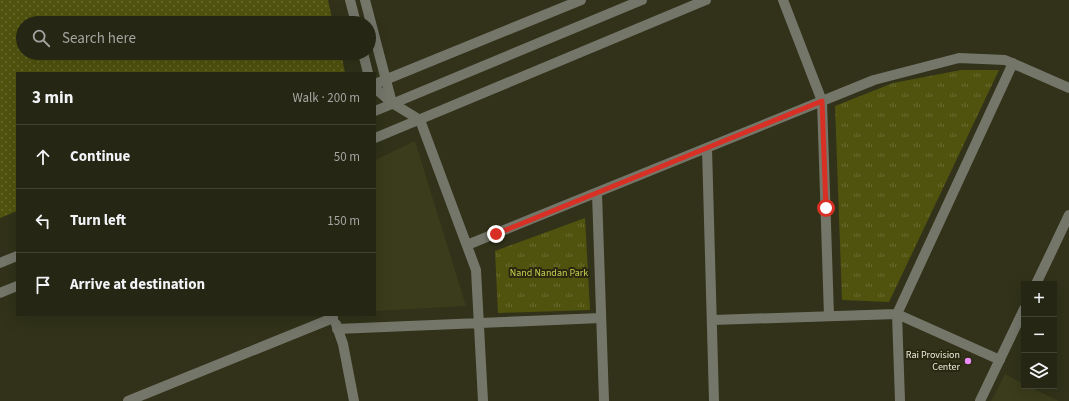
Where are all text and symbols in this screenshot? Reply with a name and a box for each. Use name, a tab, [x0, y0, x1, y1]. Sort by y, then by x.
search box	[16, 16, 376, 60]
icon: search	[30, 27, 52, 49]
text: Search here	[62, 28, 136, 49]
text: 3 min	[32, 86, 73, 110]
text: Walk · 200 m	[292, 89, 360, 107]
icon: ahead	[32, 146, 54, 168]
text: Continue	[70, 146, 130, 167]
text: 50 m	[334, 148, 360, 166]
route start	[817, 199, 835, 217]
icon: left	[32, 210, 54, 232]
text: Turn left	[70, 210, 126, 231]
text: 150 m	[327, 212, 360, 230]
route end	[487, 225, 505, 243]
park label: Nand Nandan Park	[510, 266, 588, 280]
icon: arrive	[32, 274, 54, 296]
text: Arrive at destination	[70, 274, 205, 295]
map controls	[1021, 281, 1057, 389]
button: +	[1021, 281, 1057, 317]
button: −	[1021, 317, 1057, 353]
place label: Rai Provision Center	[906, 348, 961, 374]
button: layers	[1021, 353, 1057, 389]
marker: Rai Provision Center	[963, 356, 973, 366]

